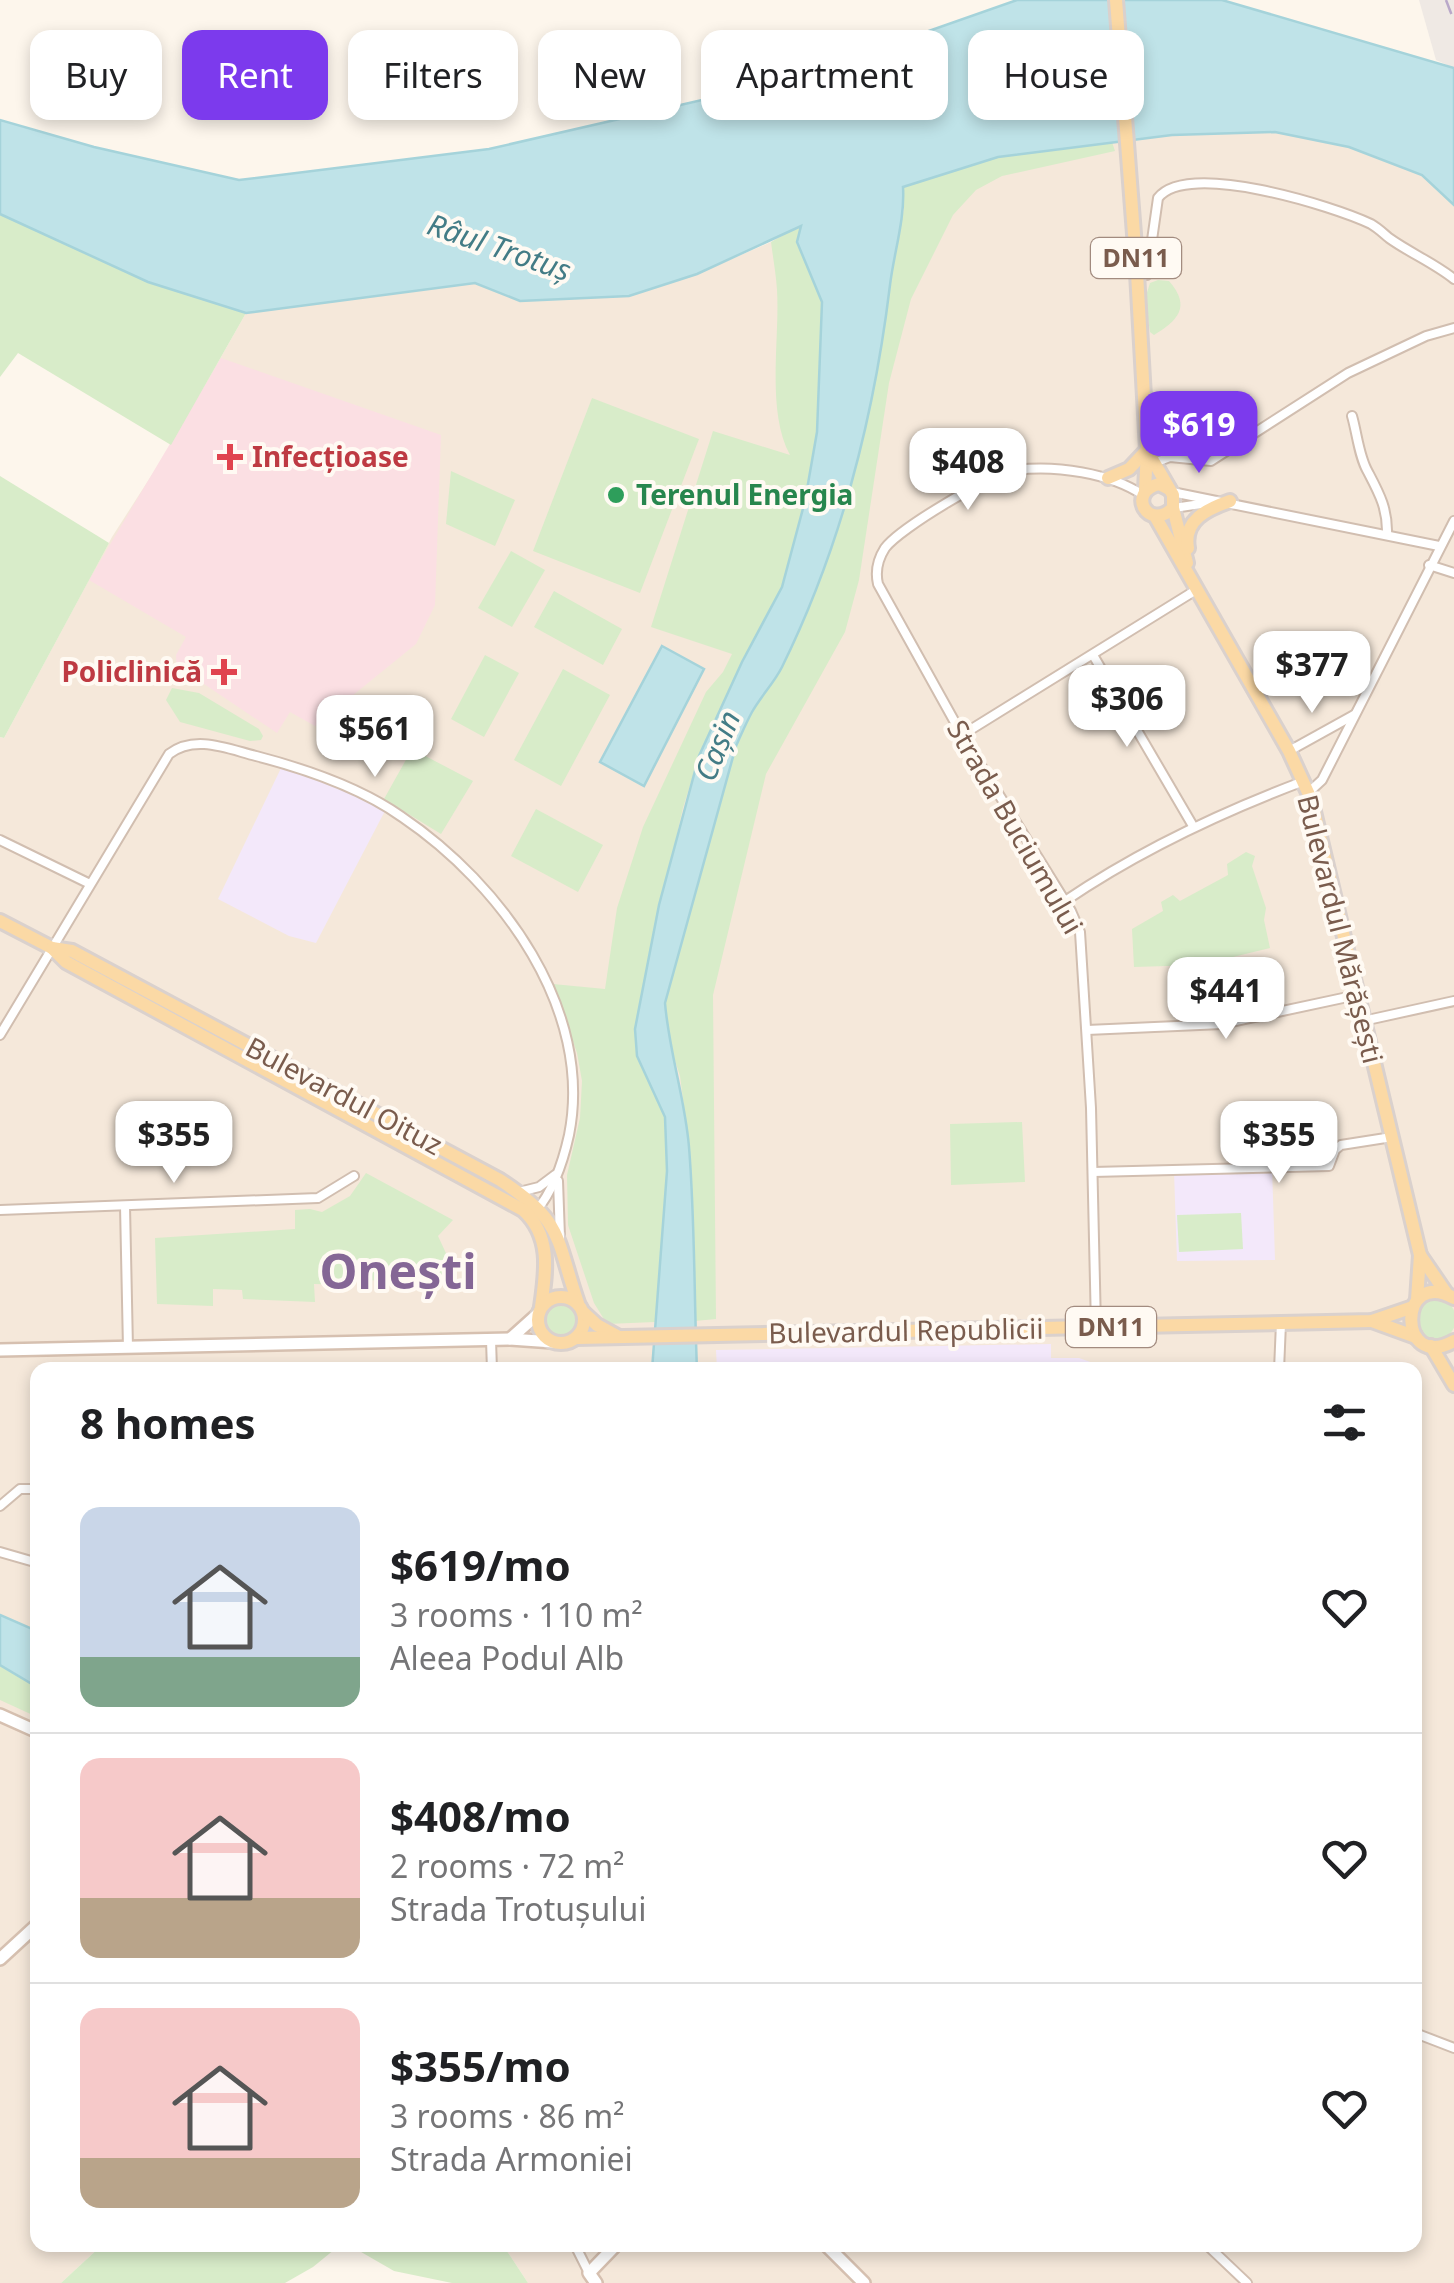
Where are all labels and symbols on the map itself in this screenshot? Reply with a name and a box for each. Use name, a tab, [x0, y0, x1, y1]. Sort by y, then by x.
water label: Râul Trotuș	[422, 203, 577, 290]
road number: DN11	[1091, 238, 1181, 278]
pin: $619	[1140, 391, 1258, 476]
pin: $408	[909, 428, 1027, 513]
place label: Infecțioase	[252, 437, 409, 475]
marker: Infecțioase	[217, 444, 243, 470]
place label: Terenul Energia	[636, 475, 853, 513]
marker: Terenul Energia	[605, 484, 627, 506]
pin: $377	[1253, 631, 1371, 716]
place label: Policlinică	[61, 652, 202, 690]
marker: Policlinică	[211, 659, 237, 685]
pin: $306	[1068, 665, 1186, 750]
pin: $561	[316, 695, 434, 780]
water label: Cașin	[684, 704, 749, 787]
street label: Strada Buciumului	[939, 713, 1093, 940]
street label: Bulevardul Mărășești	[1289, 790, 1393, 1067]
pin: $441	[1167, 957, 1285, 1042]
street label: Bulevardul Oituz	[239, 1027, 449, 1163]
pin: $355	[115, 1101, 233, 1186]
pin: $355	[1220, 1101, 1338, 1186]
district label: Onești	[319, 1238, 477, 1303]
road number: DN11	[1066, 1307, 1156, 1347]
street label: Bulevardul Republicii	[768, 1309, 1044, 1351]

